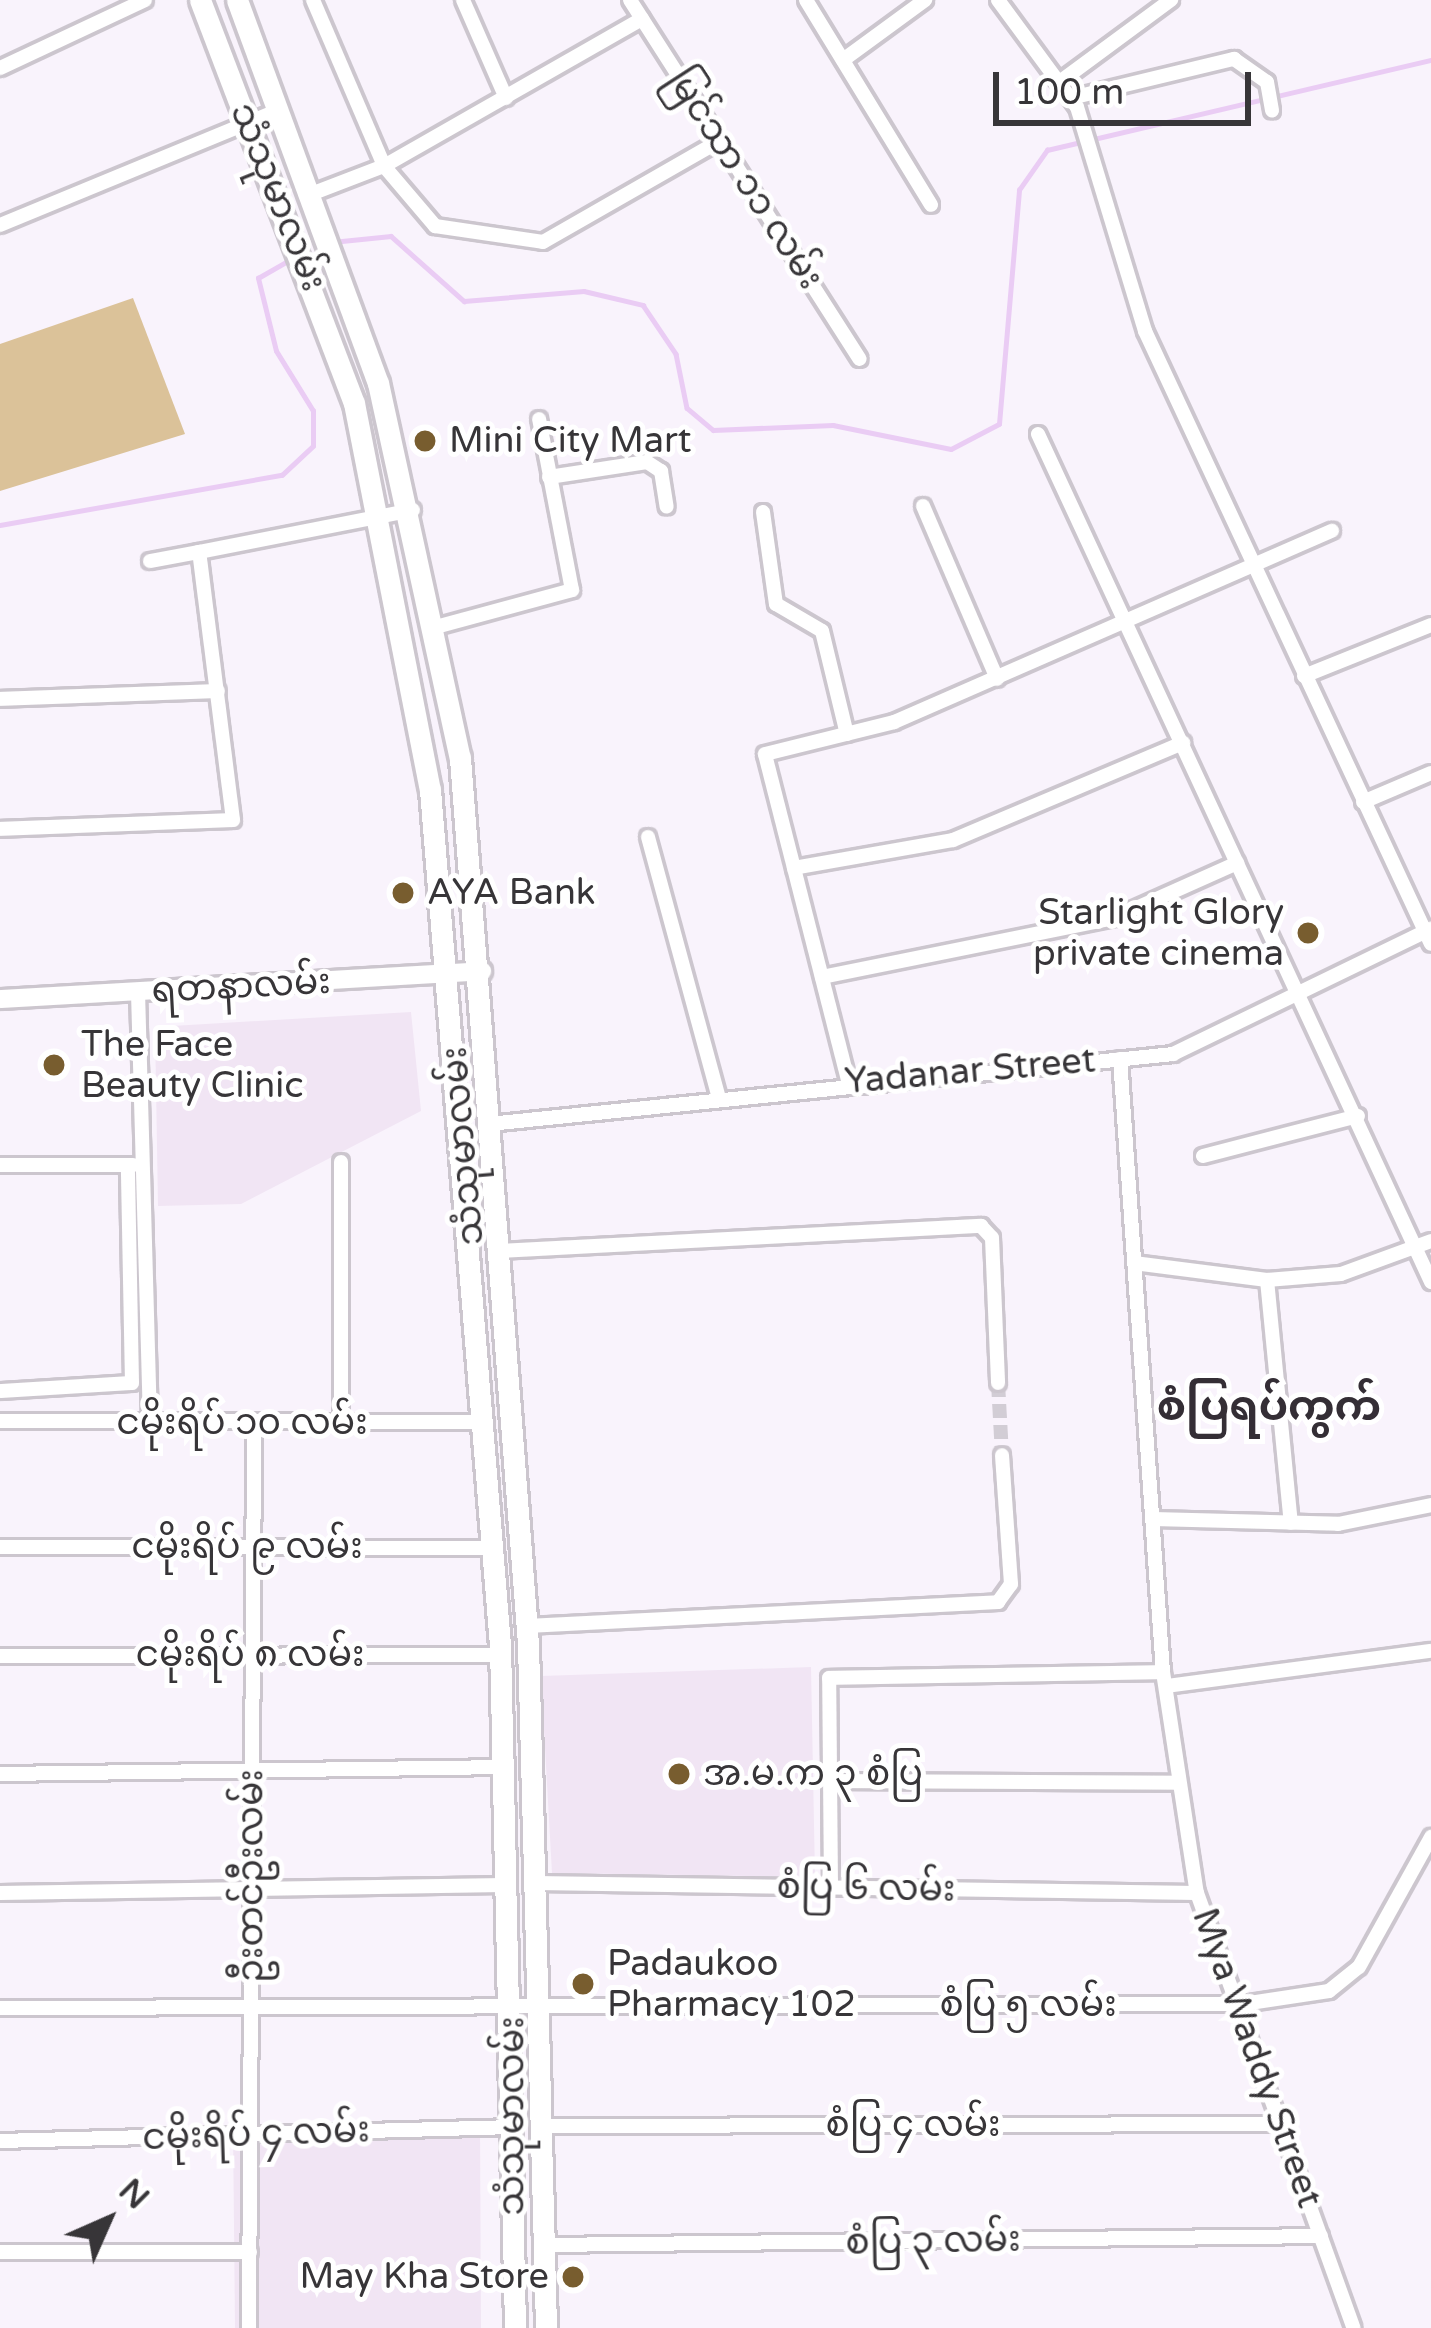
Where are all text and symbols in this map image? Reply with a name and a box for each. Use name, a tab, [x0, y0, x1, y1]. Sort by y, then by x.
scale bar	[999, 48, 1257, 122]
street label: မြင်သာ ၁၁ လမ်း	[658, 61, 832, 297]
text: 100 m	[1014, 71, 1124, 114]
street label: သံသုမာလမ်း	[221, 97, 335, 297]
place label: Mini City Mart	[449, 419, 691, 463]
marker: Mini City Mart	[412, 428, 438, 454]
place label: AYA Bank	[427, 871, 595, 915]
marker: AYA Bank	[390, 880, 416, 906]
place label: Starlight Glory private cinema	[1033, 890, 1284, 975]
marker: Starlight Glory private cinema	[1295, 920, 1321, 946]
street label: ရတနာလမ်း	[150, 960, 332, 1012]
place label: The Face Beauty Clinic	[81, 1022, 303, 1107]
street label: Yadanar Street	[843, 1039, 1097, 1103]
street label: သံသုမာလမ်း	[433, 1045, 493, 1247]
marker: The Face Beauty Clinic	[38, 1049, 70, 1081]
district label: စံပြရပ်ကွက်	[1157, 1382, 1381, 1432]
street label: ငမိုးရိပ် ၁၀ လမ်း	[116, 1401, 368, 1445]
street label: ငမိုးရိပ် ၉ လမ်း	[131, 1525, 363, 1569]
street label: ငမိုးရိပ် ၈ လမ်း	[136, 1633, 364, 1677]
place label: အ.မ.က ၃ စံပြ	[703, 1752, 923, 1796]
marker: အ.မ.က ၃ စံပြ	[666, 1761, 692, 1787]
street label: ဦးတင်ဦးလမ်း	[229, 1769, 273, 1983]
street label: စံပြ ၆ လမ်း	[776, 1865, 956, 1911]
street label: Mya Waddy Street	[1183, 1902, 1331, 2214]
place label: Padaukoo Pharmacy 102	[607, 1941, 856, 2026]
marker: Padaukoo Pharmacy 102	[570, 1971, 596, 1997]
street label: စံပြ ၅ လမ်း	[939, 1983, 1117, 2027]
street label: သံသုမာလမ်း	[490, 2016, 534, 2216]
street label: စံပြ ၄ လမ်း	[825, 2103, 1001, 2147]
street label: ငမိုးရိပ် ၄ လမ်း	[142, 2108, 370, 2160]
north arrow	[48, 2160, 168, 2280]
text: N	[111, 2171, 157, 2217]
street label: စံပြ ၃ လမ်း	[845, 2218, 1021, 2264]
place label: May Kha Store	[300, 2255, 549, 2299]
marker: May Kha Store	[560, 2264, 586, 2290]

